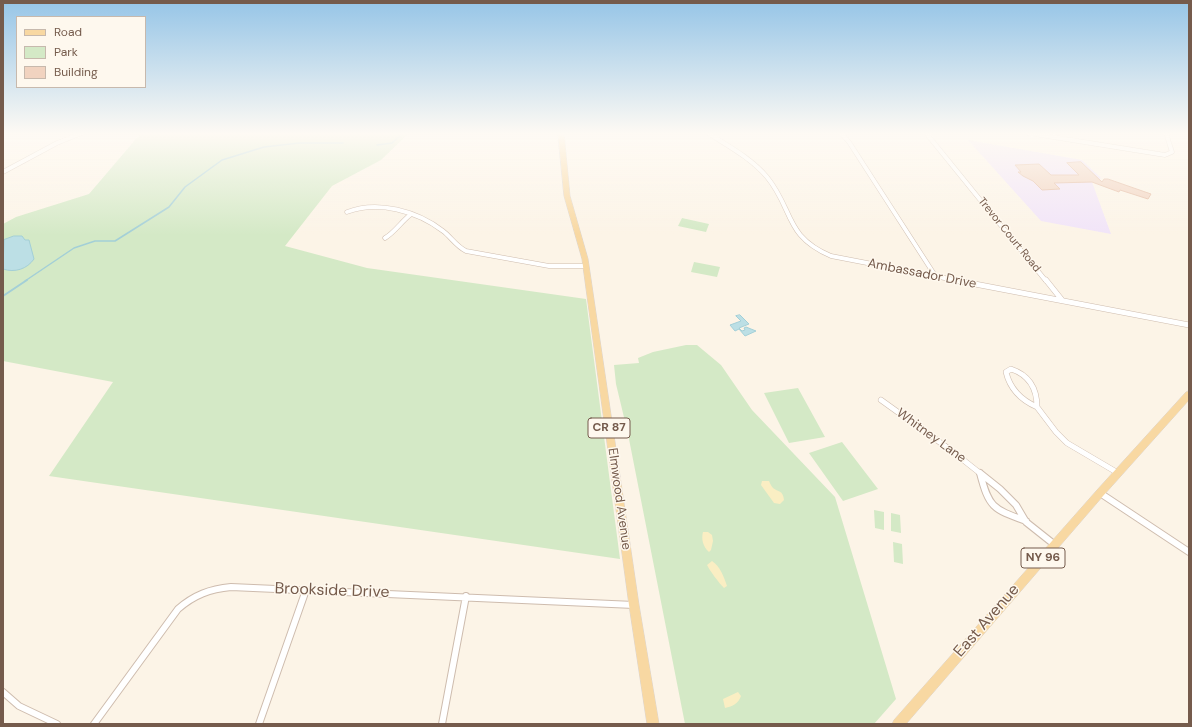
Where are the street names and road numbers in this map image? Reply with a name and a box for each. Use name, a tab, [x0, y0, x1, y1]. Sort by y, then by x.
street label: Trevor Court Road	[975, 195, 1043, 275]
street label: Ambassador Drive	[866, 256, 978, 292]
street label: Whitney Lane	[893, 405, 969, 467]
road number: CR 87	[588, 418, 630, 438]
street label: Elmwood Avenue	[604, 447, 634, 551]
road number: NY 96	[1021, 548, 1065, 568]
street label: Brookside Drive	[274, 579, 390, 603]
street label: East Avenue	[950, 581, 1024, 661]

